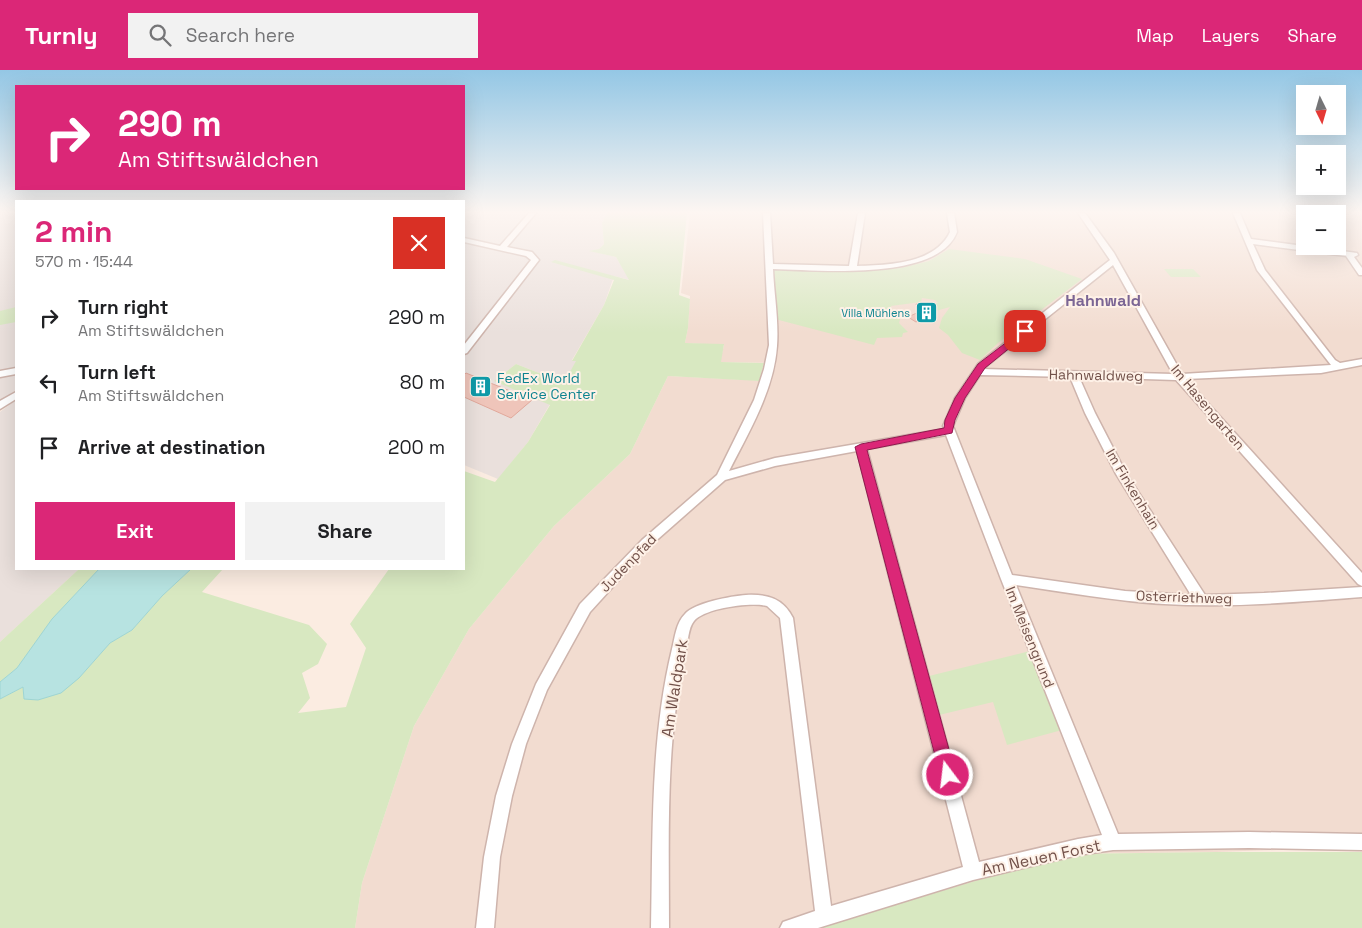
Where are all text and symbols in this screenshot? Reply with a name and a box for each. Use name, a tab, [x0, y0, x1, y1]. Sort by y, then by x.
search box	[128, 13, 478, 58]
text: Turnly	[25, 20, 98, 51]
icon: search	[146, 21, 174, 49]
text: Search here	[186, 23, 295, 48]
text: Map	[1136, 24, 1174, 47]
text: Layers	[1202, 24, 1259, 47]
text: Share	[1287, 24, 1337, 47]
north arrow	[1296, 85, 1346, 135]
map controls	[1296, 85, 1346, 255]
text: 290 m	[118, 102, 222, 146]
icon: right	[35, 105, 100, 170]
text: Am Stiftswäldchen	[118, 145, 319, 173]
button: +	[1296, 145, 1346, 195]
button: −	[1296, 205, 1346, 255]
text: 2 min	[35, 212, 113, 251]
button: close	[393, 217, 445, 269]
text: 570 m · 15:44	[35, 251, 133, 272]
district label: Hahnwald	[1065, 290, 1141, 311]
text: Turn right	[78, 295, 168, 320]
building icon: Villa Mühlens	[914, 301, 938, 325]
icon: right	[35, 304, 63, 332]
text: 290 m	[389, 305, 445, 330]
place label: Villa Mühlens	[841, 306, 910, 320]
pin	[1004, 310, 1046, 352]
icon: arrive	[1011, 317, 1039, 345]
text: Am Stiftswäldchen	[78, 320, 224, 341]
text: Turn left	[78, 360, 156, 385]
street label: Im Hasengarten	[1167, 361, 1249, 453]
street label: Hahnwaldweg	[1049, 365, 1143, 385]
icon: left	[35, 369, 63, 397]
place label: FedEx World Service Center	[497, 369, 596, 403]
text: 80 m	[400, 370, 445, 395]
building icon: FedEx World Service Center	[469, 374, 493, 398]
text: Am Stiftswäldchen	[78, 385, 224, 406]
icon: arrive	[35, 434, 63, 462]
text: Arrive at destination	[78, 435, 266, 460]
text: 200 m	[388, 435, 445, 460]
street label: Im Finkenhain	[1102, 445, 1164, 533]
button: Exit	[35, 502, 235, 560]
button: Share	[245, 502, 445, 560]
street label: Judenpfad	[596, 530, 660, 596]
street label: Im Meisengrund	[1002, 584, 1058, 690]
street label: Osterriethweg	[1136, 586, 1232, 608]
street label: Am Waldpark	[656, 637, 693, 739]
position arrow	[921, 748, 973, 800]
street label: Am Neuen Forst	[980, 835, 1103, 880]

